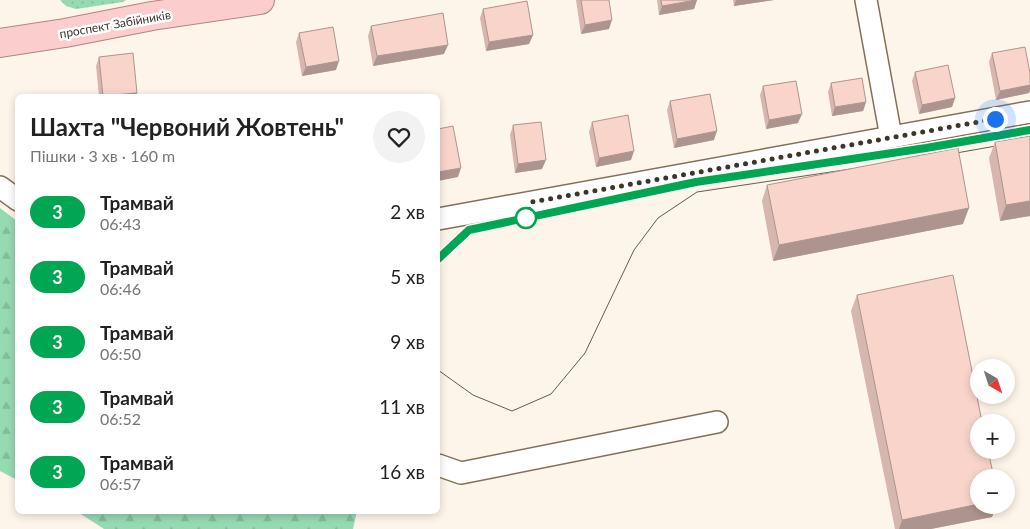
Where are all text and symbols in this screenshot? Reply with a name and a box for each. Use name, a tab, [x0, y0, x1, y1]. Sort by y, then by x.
street label: проспект Забійників	[58, 7, 172, 41]
your location	[983, 107, 1008, 132]
button: heart	[373, 111, 425, 163]
text: Шахта "Червоний Жовтень"	[30, 112, 344, 141]
text: Пішки · 3 хв · 160 m	[30, 146, 175, 165]
text: Трамвай	[100, 191, 174, 214]
text: 2 хв	[390, 200, 425, 223]
text: 3	[52, 201, 63, 223]
unlabelled marker	[515, 207, 537, 229]
text: 06:43	[100, 214, 141, 233]
text: Трамвай	[100, 256, 174, 279]
text: 5 хв	[390, 265, 425, 288]
text: 3	[52, 266, 63, 288]
text: 06:46	[100, 279, 141, 298]
text: Трамвай	[100, 321, 174, 344]
text: 9 хв	[390, 330, 425, 353]
text: 3	[52, 331, 63, 353]
text: 06:50	[100, 344, 141, 363]
north arrow	[970, 359, 1015, 404]
map controls	[970, 359, 1015, 514]
text: Трамвай	[100, 386, 174, 409]
text: 11 хв	[379, 395, 425, 418]
text: 3	[52, 396, 63, 418]
text: 06:52	[100, 409, 141, 428]
button: +	[970, 414, 1015, 459]
text: Трамвай	[100, 451, 174, 474]
text: 16 хв	[379, 460, 425, 483]
text: 3	[52, 461, 63, 483]
button: −	[970, 469, 1015, 514]
text: 06:57	[100, 474, 141, 493]

